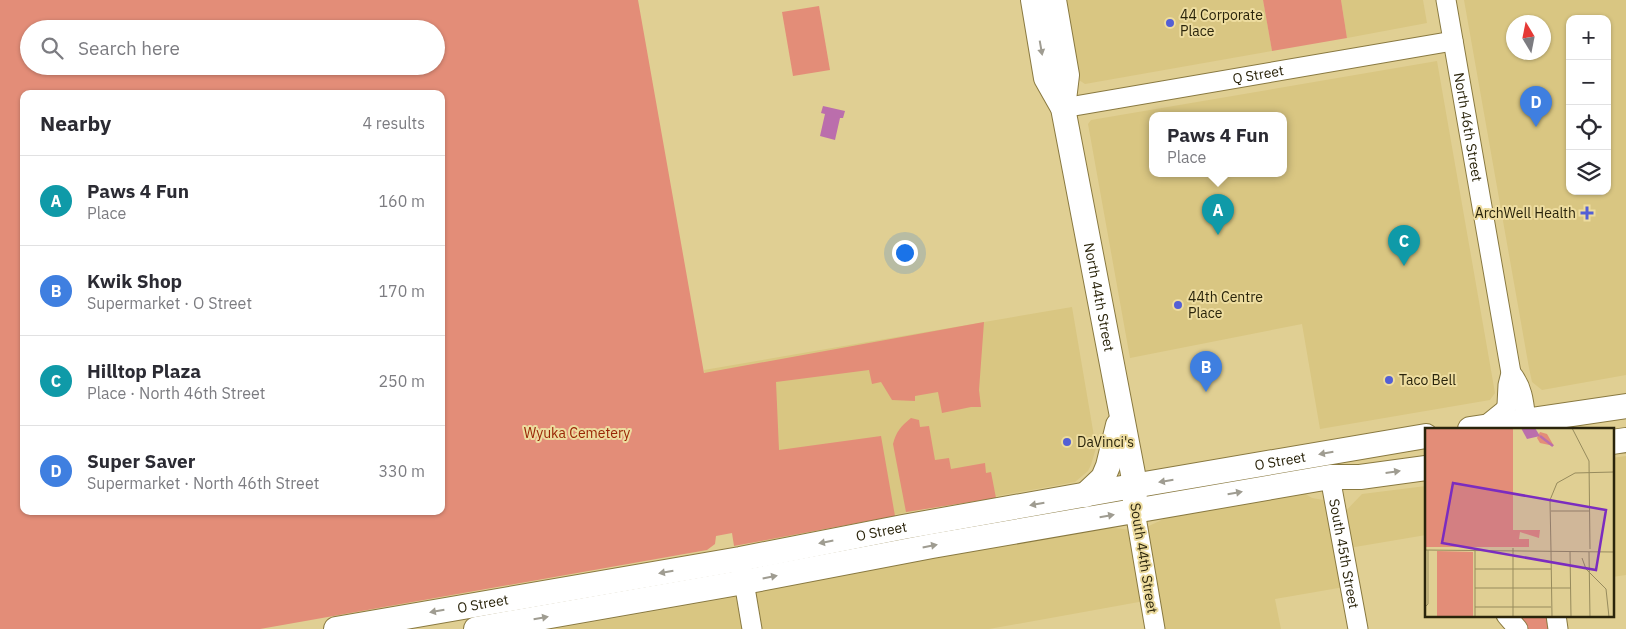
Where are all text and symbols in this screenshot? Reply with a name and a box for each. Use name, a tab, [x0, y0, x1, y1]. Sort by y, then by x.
place label: 44 Corporate Place	[1180, 6, 1263, 40]
north arrow	[1506, 15, 1551, 60]
map controls	[1566, 15, 1611, 195]
button: +	[1566, 15, 1611, 60]
marker: 44 Corporate Place	[1164, 17, 1176, 29]
search box	[20, 20, 445, 75]
icon: search	[38, 34, 66, 62]
text: Search here	[78, 36, 180, 60]
one-way arrow	[1038, 40, 1046, 56]
button: −	[1566, 60, 1611, 105]
street label: Q Street	[1231, 61, 1285, 88]
street label: North 46th Street	[1450, 71, 1487, 183]
pin: D	[1520, 86, 1552, 127]
button: locate	[1566, 105, 1611, 150]
text: Nearby	[40, 109, 111, 137]
popup	[1149, 112, 1287, 177]
text: 4 results	[362, 113, 425, 133]
text: Paws 4 Fun	[1167, 123, 1269, 147]
text: Place	[1167, 147, 1206, 167]
button: layers	[1566, 150, 1611, 195]
text: Paws 4 Fun	[87, 179, 189, 203]
text: A	[51, 191, 61, 211]
text: 160 m	[378, 191, 425, 211]
pin: A	[1202, 194, 1234, 235]
text: Place	[87, 203, 126, 223]
place label: ArchWell Health	[1475, 204, 1576, 222]
marker: ArchWell Health	[1580, 206, 1594, 220]
pin: C	[1388, 225, 1420, 266]
your location	[892, 240, 918, 266]
street label: North 44th Street	[1080, 241, 1118, 353]
text: Kwik Shop	[87, 269, 182, 293]
text: B	[51, 281, 61, 301]
text: 170 m	[378, 281, 425, 301]
place label: 44th Centre Place	[1188, 288, 1263, 322]
text: Supermarket · O Street	[87, 293, 252, 313]
marker: 44th Centre Place	[1172, 299, 1184, 311]
pin: B	[1190, 351, 1222, 392]
text: Hilltop Plaza	[87, 359, 201, 383]
text: C	[51, 371, 61, 391]
text: 250 m	[378, 371, 425, 391]
place label: Taco Bell	[1399, 371, 1456, 389]
marker: Taco Bell	[1383, 374, 1395, 386]
text: Place · North 46th Street	[87, 383, 265, 403]
park label: Wyuka Cemetery	[524, 424, 630, 442]
inset map	[1425, 428, 1614, 616]
place label: DaVinci's	[1077, 433, 1134, 451]
marker: DaVinci's	[1061, 436, 1073, 448]
street label: O Street	[1253, 448, 1307, 474]
text: Super Saver	[87, 449, 195, 473]
one-way arrow	[1318, 450, 1334, 458]
text: D	[50, 461, 62, 481]
text: 330 m	[378, 461, 425, 481]
one-way arrow	[1385, 468, 1401, 476]
text: Supermarket · North 46th Street	[87, 473, 319, 493]
one-way arrow	[1158, 477, 1174, 485]
one-way arrow	[1228, 489, 1244, 497]
street label: South 45th Street	[1325, 497, 1363, 610]
one-way arrow	[1029, 500, 1045, 508]
street label: South 44th Street	[1126, 502, 1162, 615]
one-way arrow	[1100, 511, 1116, 519]
street label: O Street	[854, 517, 908, 545]
one-way arrow	[817, 539, 833, 547]
one-way arrow	[922, 542, 937, 550]
one-way arrow	[658, 568, 674, 576]
one-way arrow	[763, 573, 779, 581]
street label: O Street	[456, 590, 510, 617]
one-way arrow	[428, 608, 444, 616]
one-way arrow	[534, 613, 550, 621]

